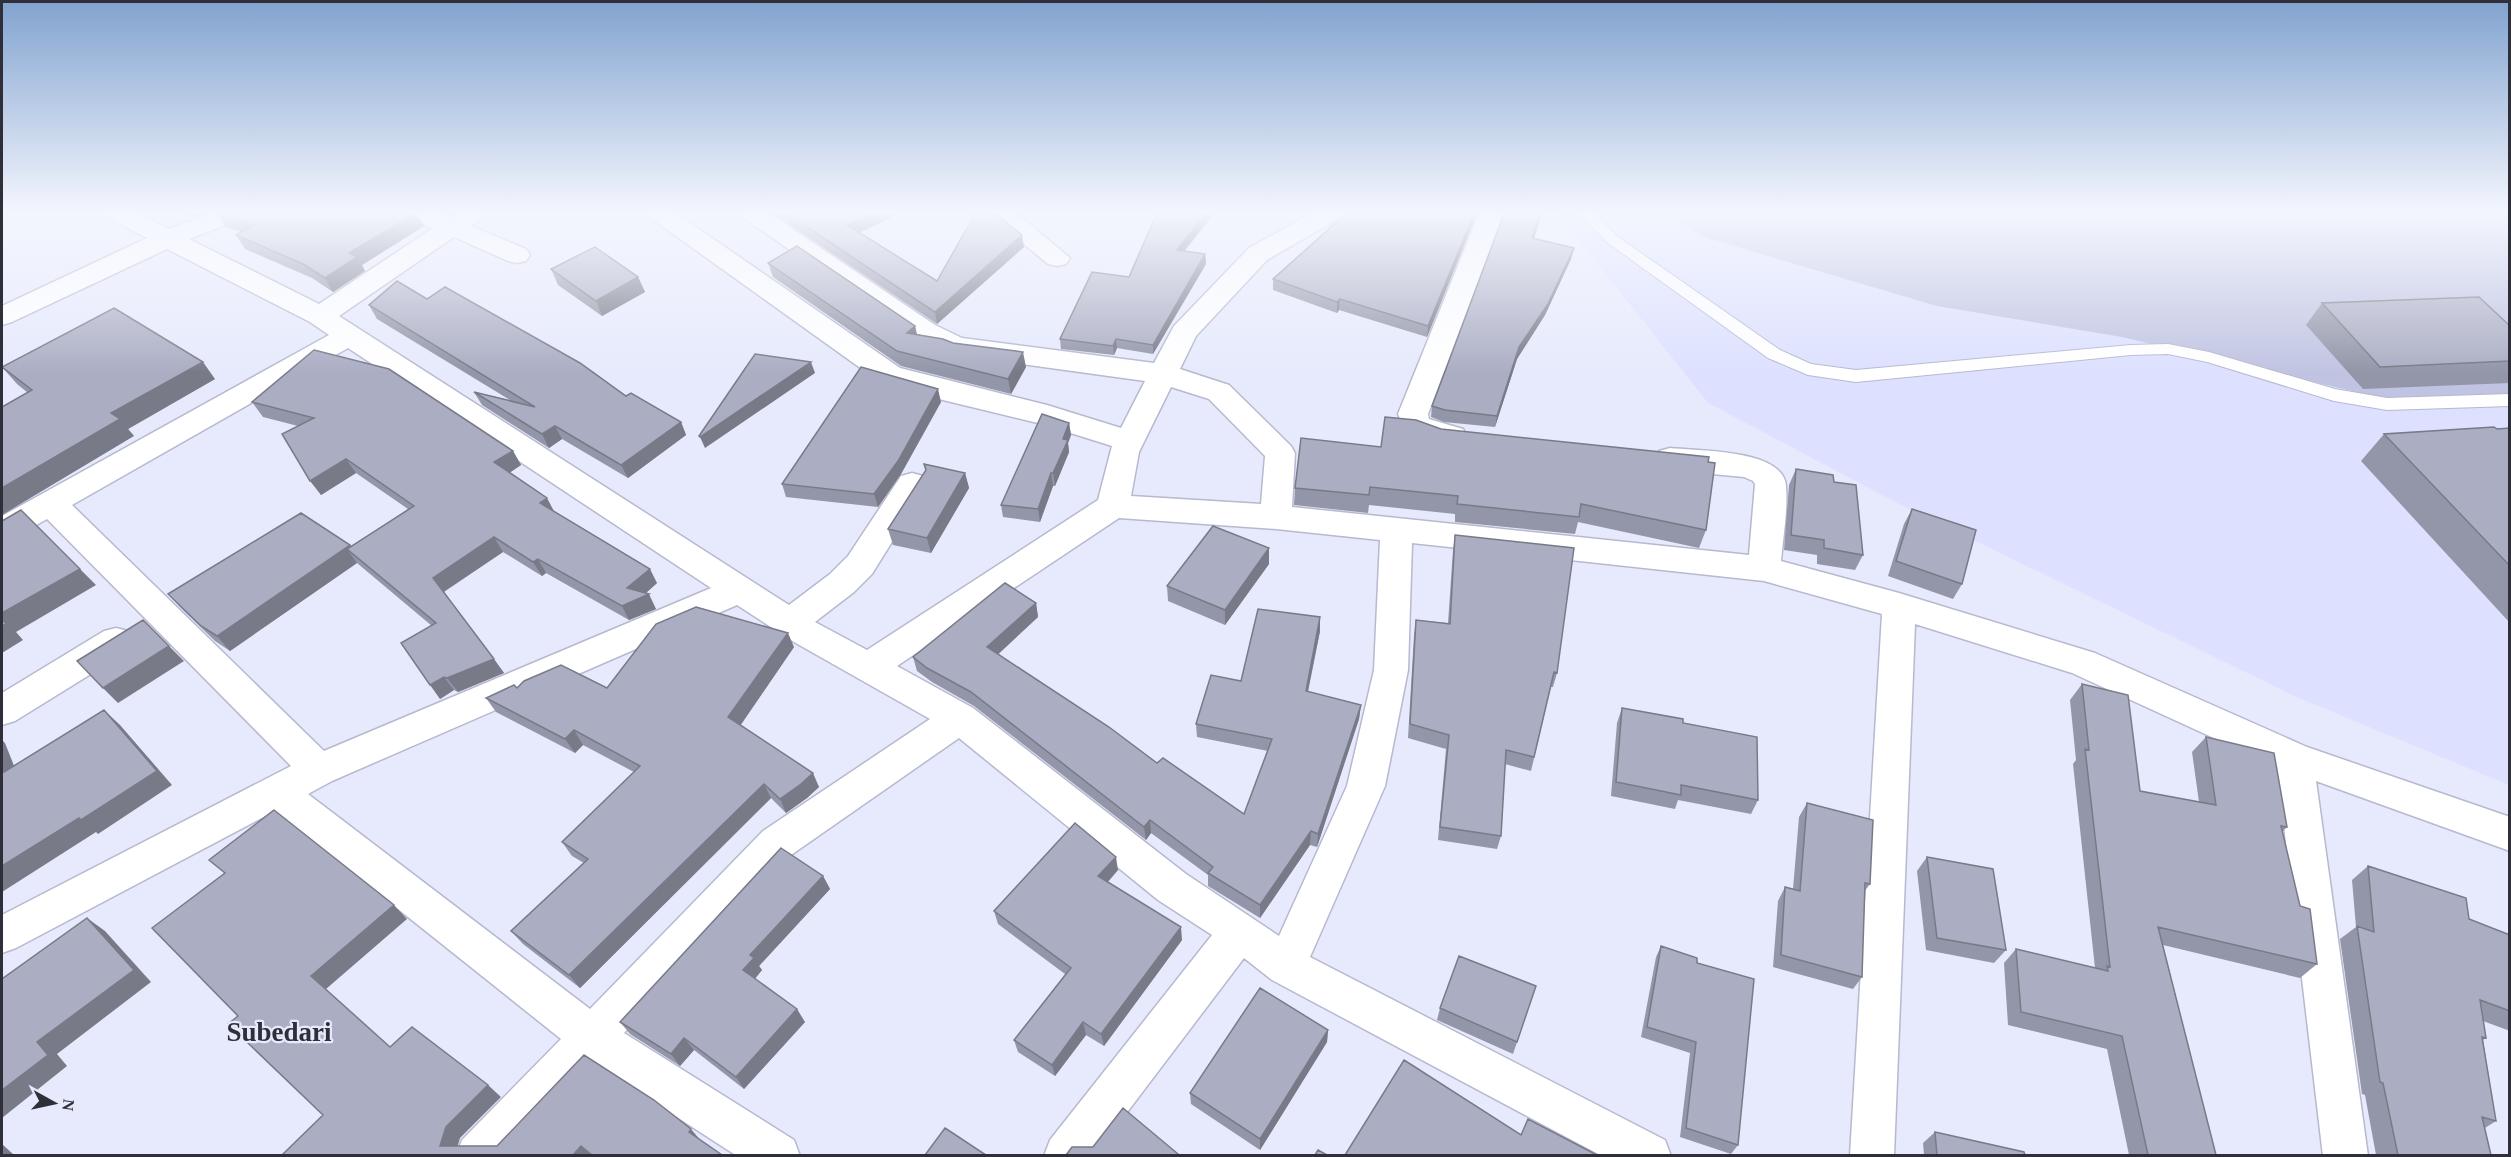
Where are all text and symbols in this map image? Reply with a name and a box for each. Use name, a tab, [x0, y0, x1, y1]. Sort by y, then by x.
district label: Subedari	[226, 1017, 332, 1047]
north arrow	[24, 1073, 84, 1133]
text: N	[59, 1098, 78, 1112]

